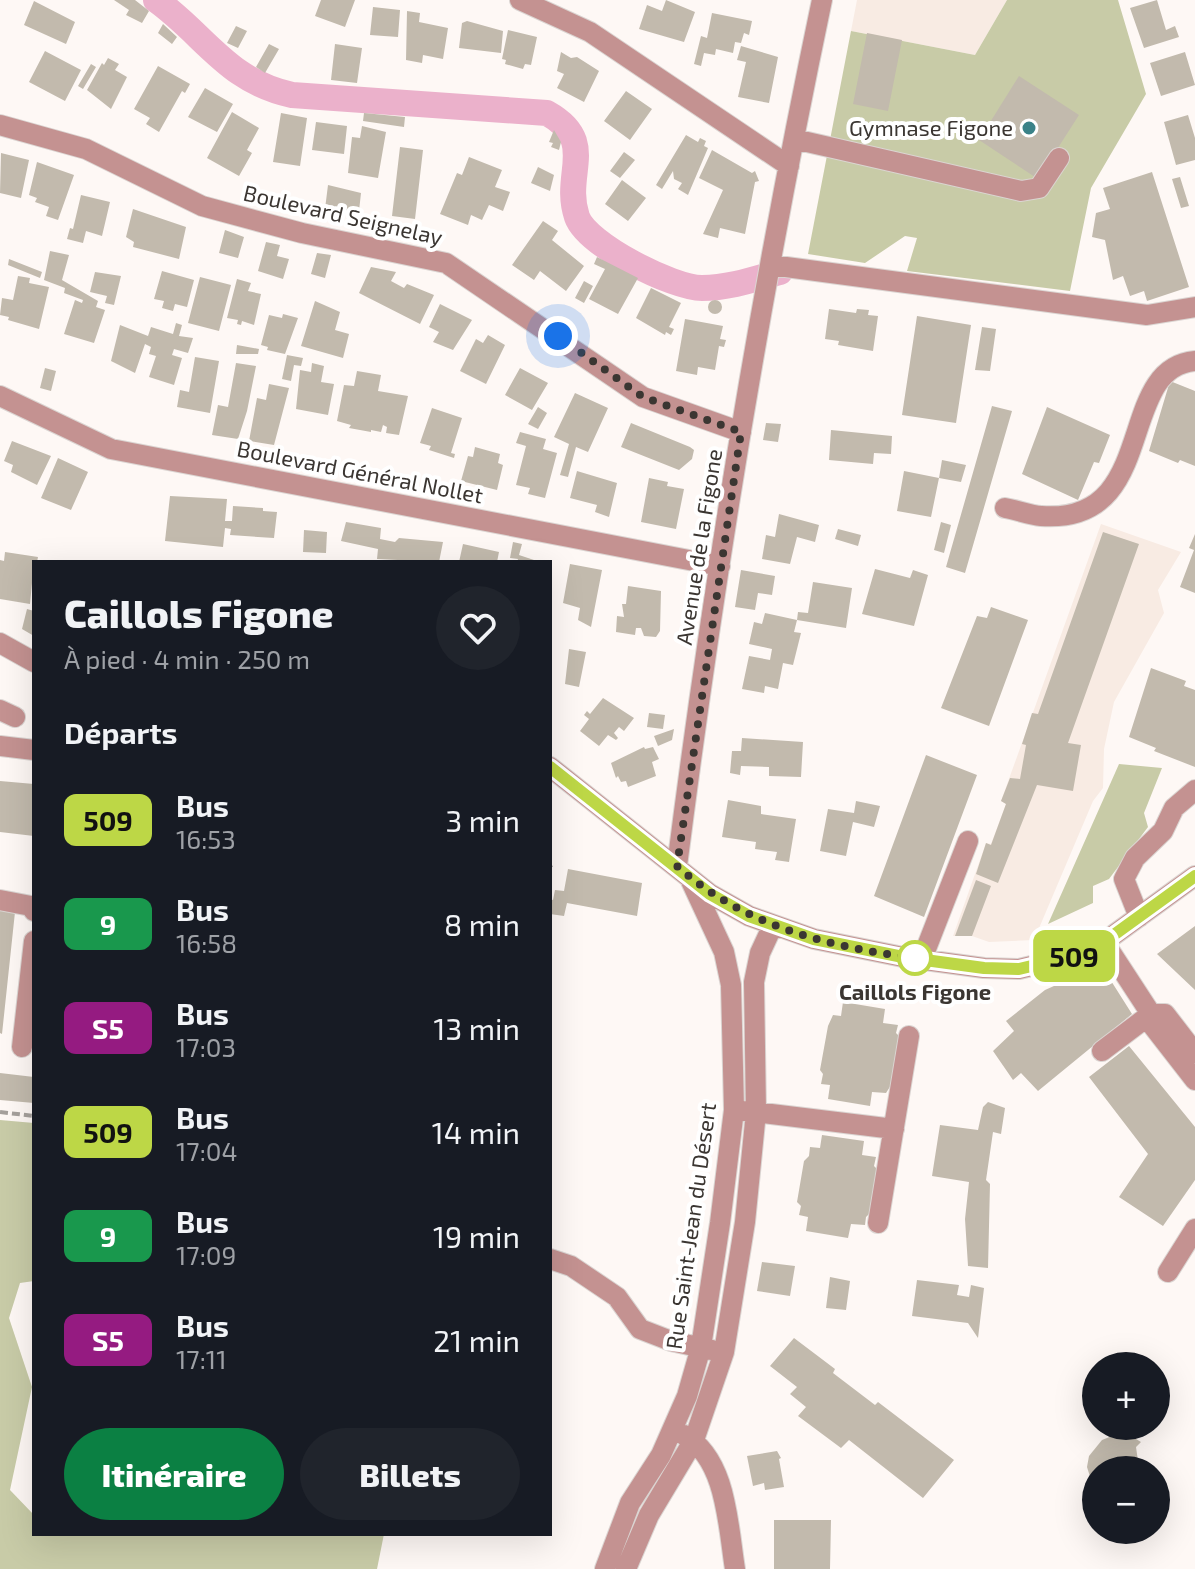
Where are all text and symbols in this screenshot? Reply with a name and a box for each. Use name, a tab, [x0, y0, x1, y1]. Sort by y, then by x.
place label: Gymnase Figone	[849, 114, 1013, 140]
marker: Gymnase Figone	[1020, 119, 1038, 137]
street label: Boulevard Seignelay	[241, 178, 446, 250]
your location	[538, 316, 578, 356]
street label: Boulevard Général Nollet	[235, 434, 485, 508]
street label: Avenue de la Figone	[670, 447, 726, 647]
button: heart	[436, 586, 520, 670]
text: Caillols Figone	[64, 590, 334, 636]
text: À pied · 4 min · 250 m	[64, 643, 310, 674]
text: Départs	[64, 714, 178, 750]
text: Bus	[176, 787, 229, 823]
text: 3 min	[445, 802, 520, 838]
text: 509	[83, 803, 133, 837]
text: 16:53	[176, 823, 236, 854]
text: Bus	[176, 891, 229, 927]
text: 8 min	[444, 906, 520, 942]
text: 9	[100, 907, 116, 941]
text: 16:58	[176, 927, 237, 958]
line badge: 509	[1028, 930, 1120, 982]
text: 509	[1049, 939, 1099, 973]
marker: Caillols Figone	[898, 941, 932, 975]
place label: Caillols Figone	[839, 978, 991, 1004]
text: Bus	[176, 995, 229, 1031]
text: 13 min	[434, 1010, 520, 1046]
text: S5	[92, 1011, 124, 1045]
text: 17:03	[176, 1031, 236, 1062]
text: Bus	[176, 1099, 229, 1135]
street label: Rue Saint-Jean du Désert	[660, 1101, 720, 1351]
text: 14 min	[432, 1114, 520, 1150]
text: 509	[83, 1115, 133, 1149]
text: 17:04	[176, 1135, 237, 1166]
text: Bus	[176, 1203, 229, 1239]
text: 19 min	[433, 1218, 520, 1254]
text: 9	[100, 1219, 116, 1253]
text: 17:09	[176, 1239, 236, 1270]
text: Bus	[176, 1307, 229, 1343]
text: 21 min	[433, 1322, 520, 1358]
text: S5	[92, 1323, 124, 1357]
text: 17:11	[176, 1343, 227, 1374]
map controls	[1082, 1352, 1170, 1544]
button: +	[1082, 1352, 1170, 1440]
button: Itinéraire	[64, 1428, 284, 1520]
button: Billets	[300, 1428, 520, 1520]
button: −	[1082, 1456, 1170, 1544]

